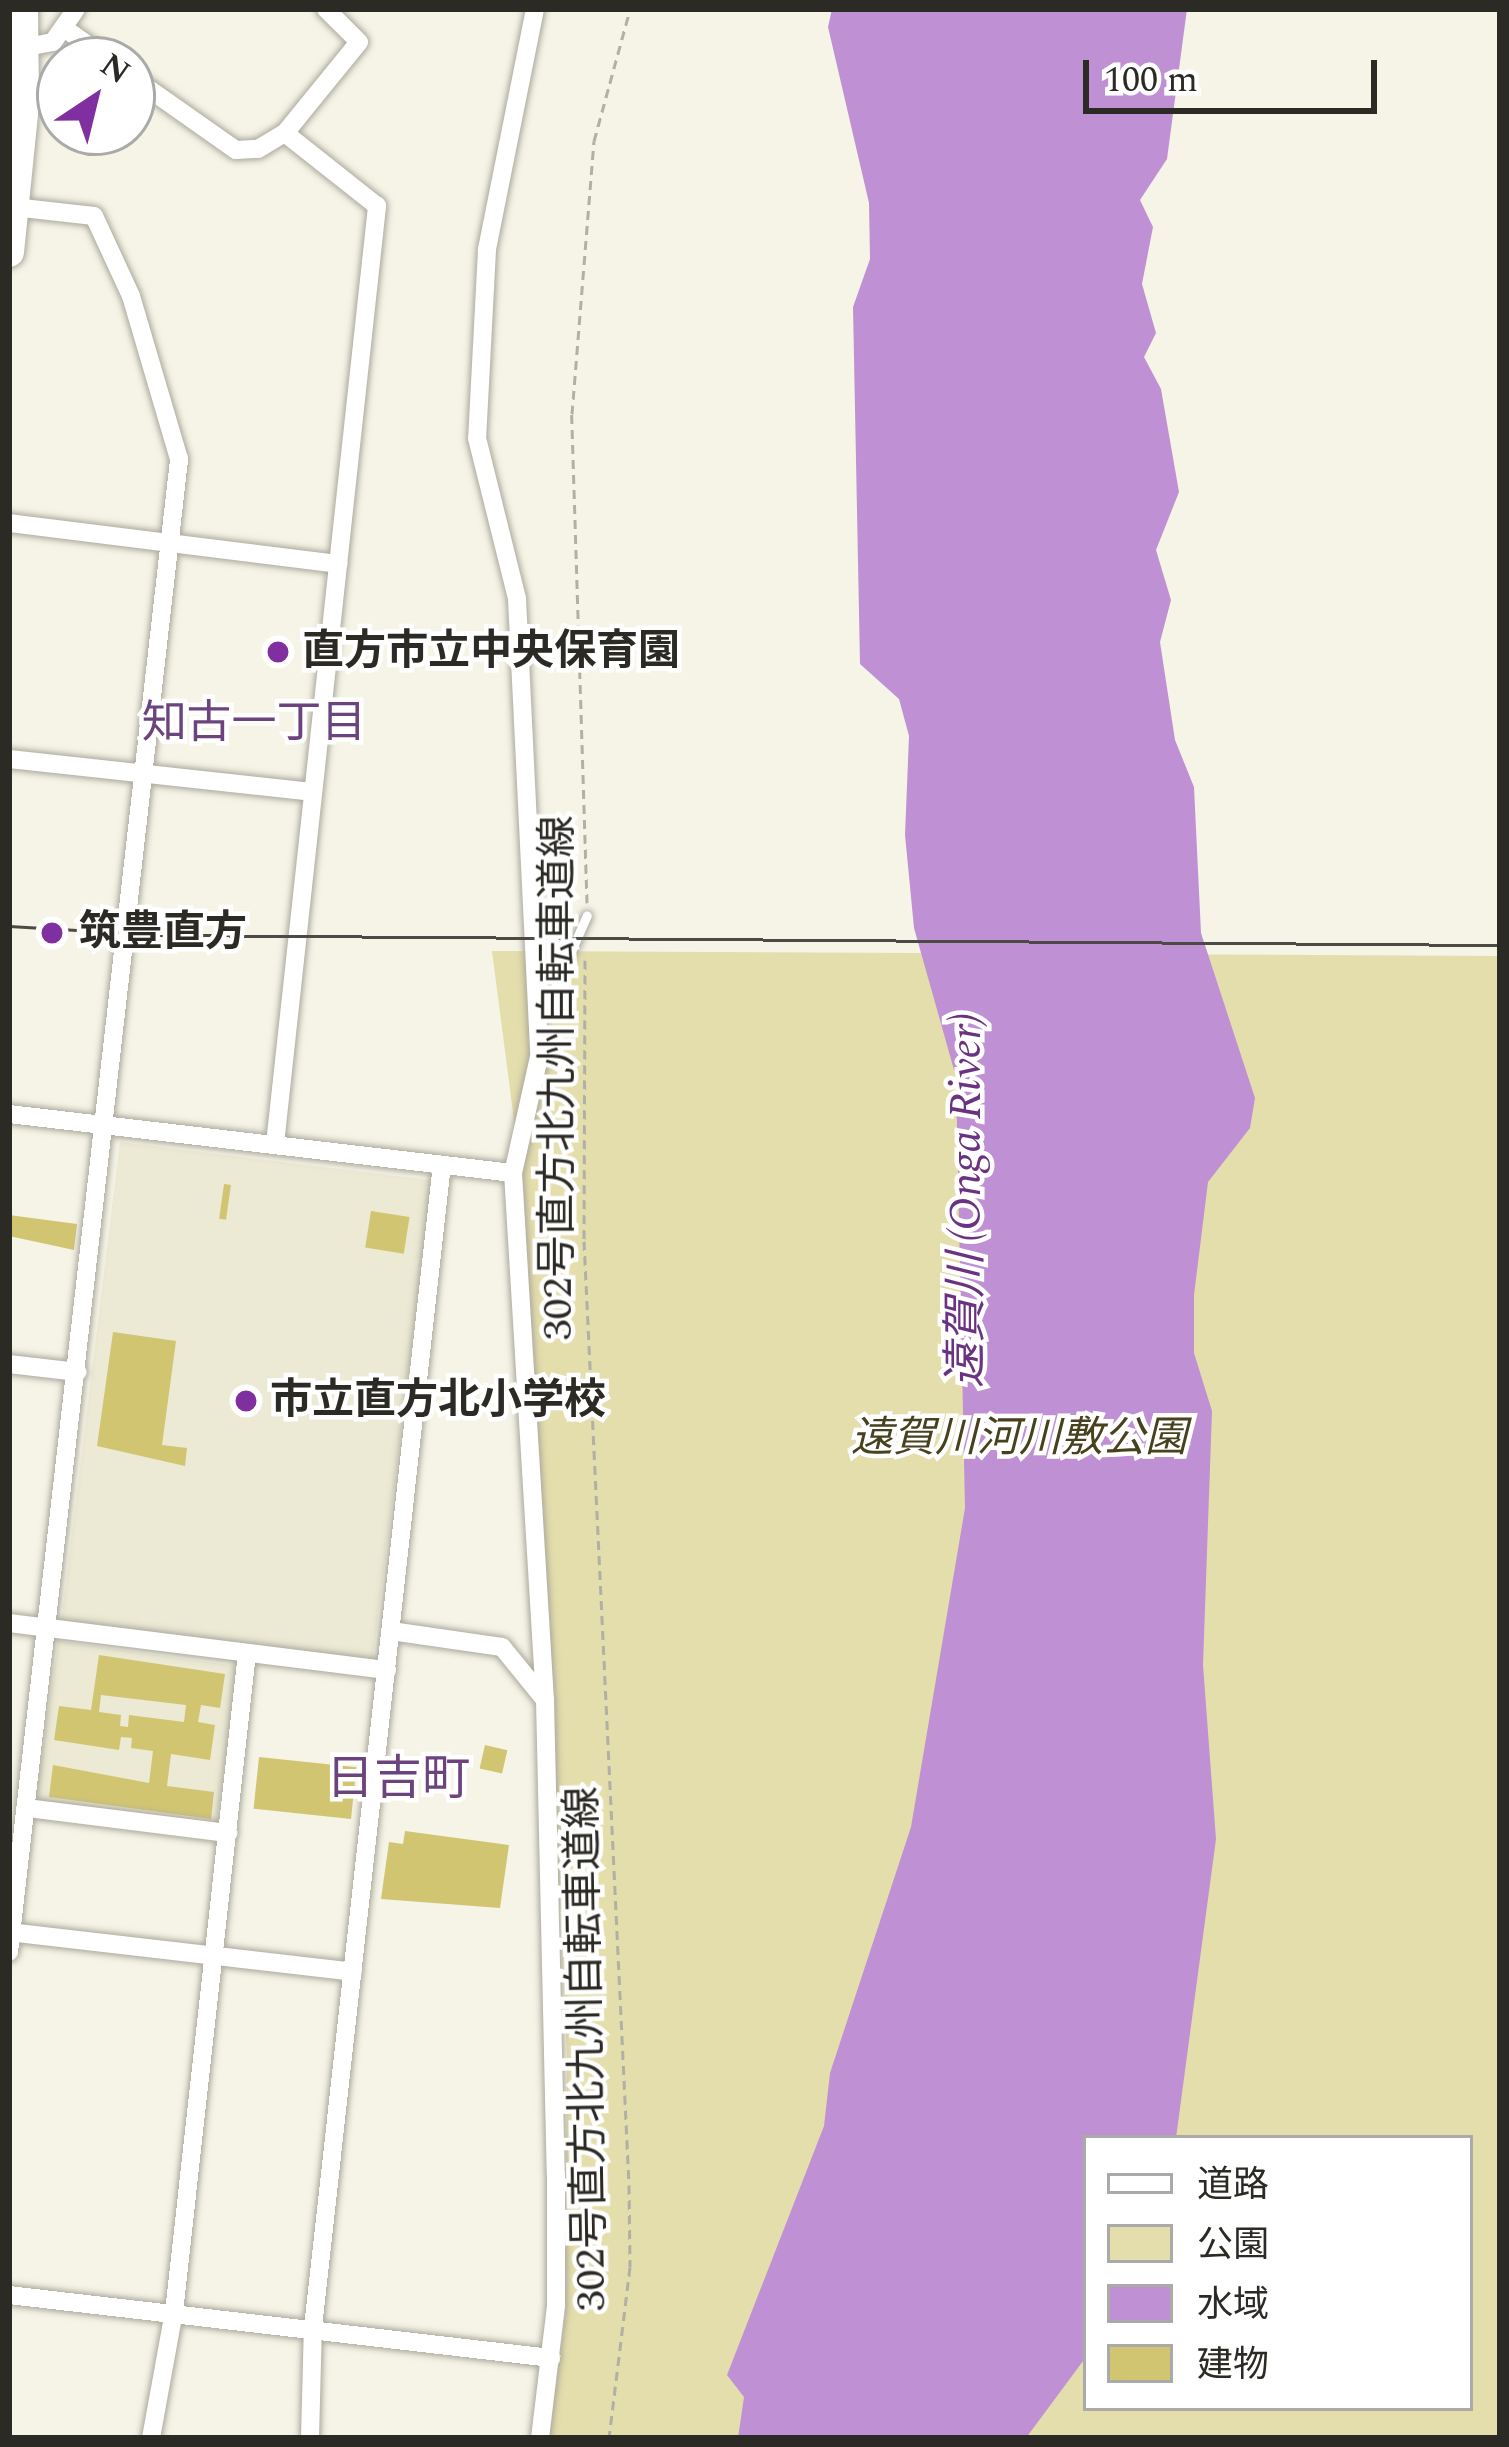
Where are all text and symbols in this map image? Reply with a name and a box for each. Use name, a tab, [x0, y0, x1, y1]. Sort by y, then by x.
north arrow	[36, 36, 156, 156]
scale bar	[1089, 36, 1383, 110]
text: N	[90, 41, 140, 97]
text: 100 m	[1104, 53, 1198, 108]
place label: 直方市立中央保育園	[302, 627, 680, 677]
marker: 直方市立中央保育園	[265, 639, 291, 665]
district label: 知古一丁目	[142, 697, 366, 751]
street label: 302号直方北九州自転車道線	[534, 816, 584, 1340]
place label: 筑豊直方	[79, 908, 247, 958]
marker: 筑豊直方	[36, 917, 68, 949]
water label: 遠賀川 (Onga River)	[940, 1013, 994, 1387]
place label: 市立直方北小学校	[270, 1376, 606, 1426]
marker: 市立直方北小学校	[233, 1388, 259, 1414]
park label: 遠賀川河川敷公園	[851, 1414, 1187, 1464]
district label: 日吉町	[326, 1751, 470, 1809]
street label: 302号直方北九州自転車道線	[558, 1786, 618, 2312]
legend	[1083, 2135, 1473, 2411]
text: 道路	[1197, 2158, 1269, 2213]
text: 公園	[1197, 2218, 1269, 2273]
text: 水域	[1197, 2278, 1269, 2333]
text: 建物	[1197, 2338, 1269, 2393]

